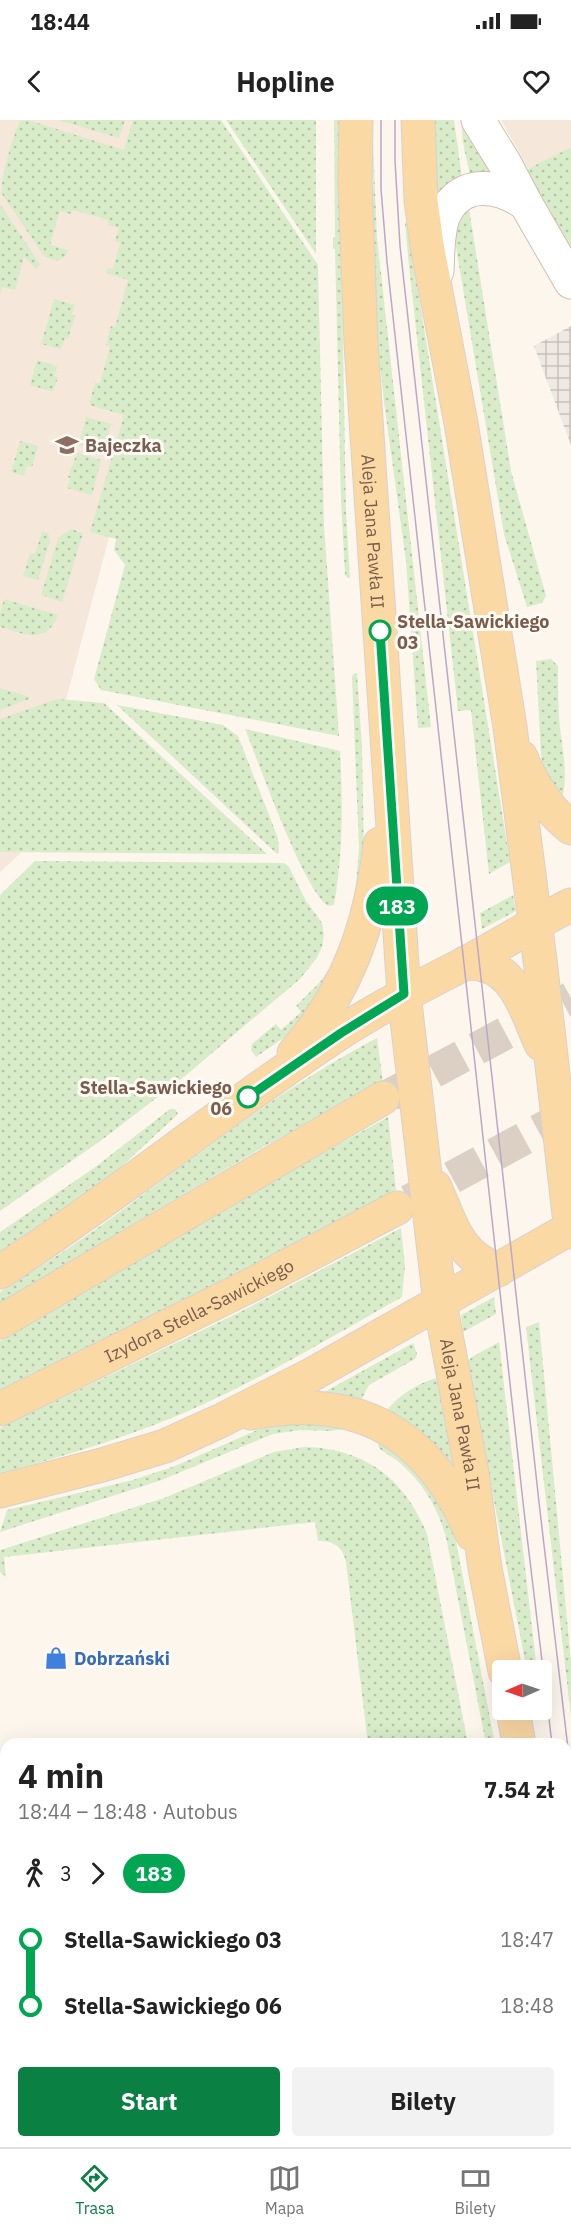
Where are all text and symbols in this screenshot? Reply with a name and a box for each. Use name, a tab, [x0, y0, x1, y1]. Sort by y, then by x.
text: 18:44	[30, 7, 90, 36]
text: Hopline	[236, 64, 335, 99]
icon: back	[18, 65, 51, 98]
icon: heart	[520, 65, 553, 98]
school or university icon: Bajeczka	[54, 432, 80, 458]
place label: Bajeczka	[85, 434, 162, 457]
street label: Aleja Jana Pawła II	[357, 453, 390, 610]
place label: Stella-Sawickiego 03	[397, 610, 549, 654]
marker: Stella-Sawickiego 03	[369, 620, 391, 642]
line badge: 183	[362, 886, 432, 926]
text: 183	[378, 892, 416, 920]
place label: Stella-Sawickiego 06	[80, 1076, 232, 1120]
marker: Stella-Sawickiego 06	[237, 1086, 259, 1108]
street label: Izydora Stella-Sawickiego	[100, 1253, 298, 1367]
street label: Aleja Jana Pawła II	[435, 1336, 486, 1492]
shop icon: Dobrzański	[43, 1645, 69, 1671]
place label: Dobrzański	[74, 1647, 170, 1670]
north arrow	[492, 1660, 552, 1720]
map controls	[492, 1660, 552, 1720]
text: 4 min	[18, 1754, 104, 1797]
text: 7.54 zł	[484, 1775, 554, 1804]
text: 18:44 – 18:48 · Autobus	[18, 1798, 238, 1825]
icon: walk	[18, 1857, 51, 1890]
icon: forward	[81, 1857, 114, 1890]
text: 183	[135, 1859, 173, 1887]
text: 3	[60, 1860, 72, 1887]
text: Stella-Sawickiego 03	[64, 1925, 282, 1954]
text: 18:47	[500, 1926, 554, 1953]
text: Stella-Sawickiego 06	[64, 1991, 282, 2020]
text: 18:48	[500, 1992, 554, 2019]
button: Start	[18, 2067, 280, 2136]
button: Bilety	[292, 2067, 554, 2136]
tab: Trasa	[75, 2162, 114, 2218]
tab: Mapa	[265, 2162, 304, 2218]
tab: Bilety	[455, 2162, 496, 2218]

